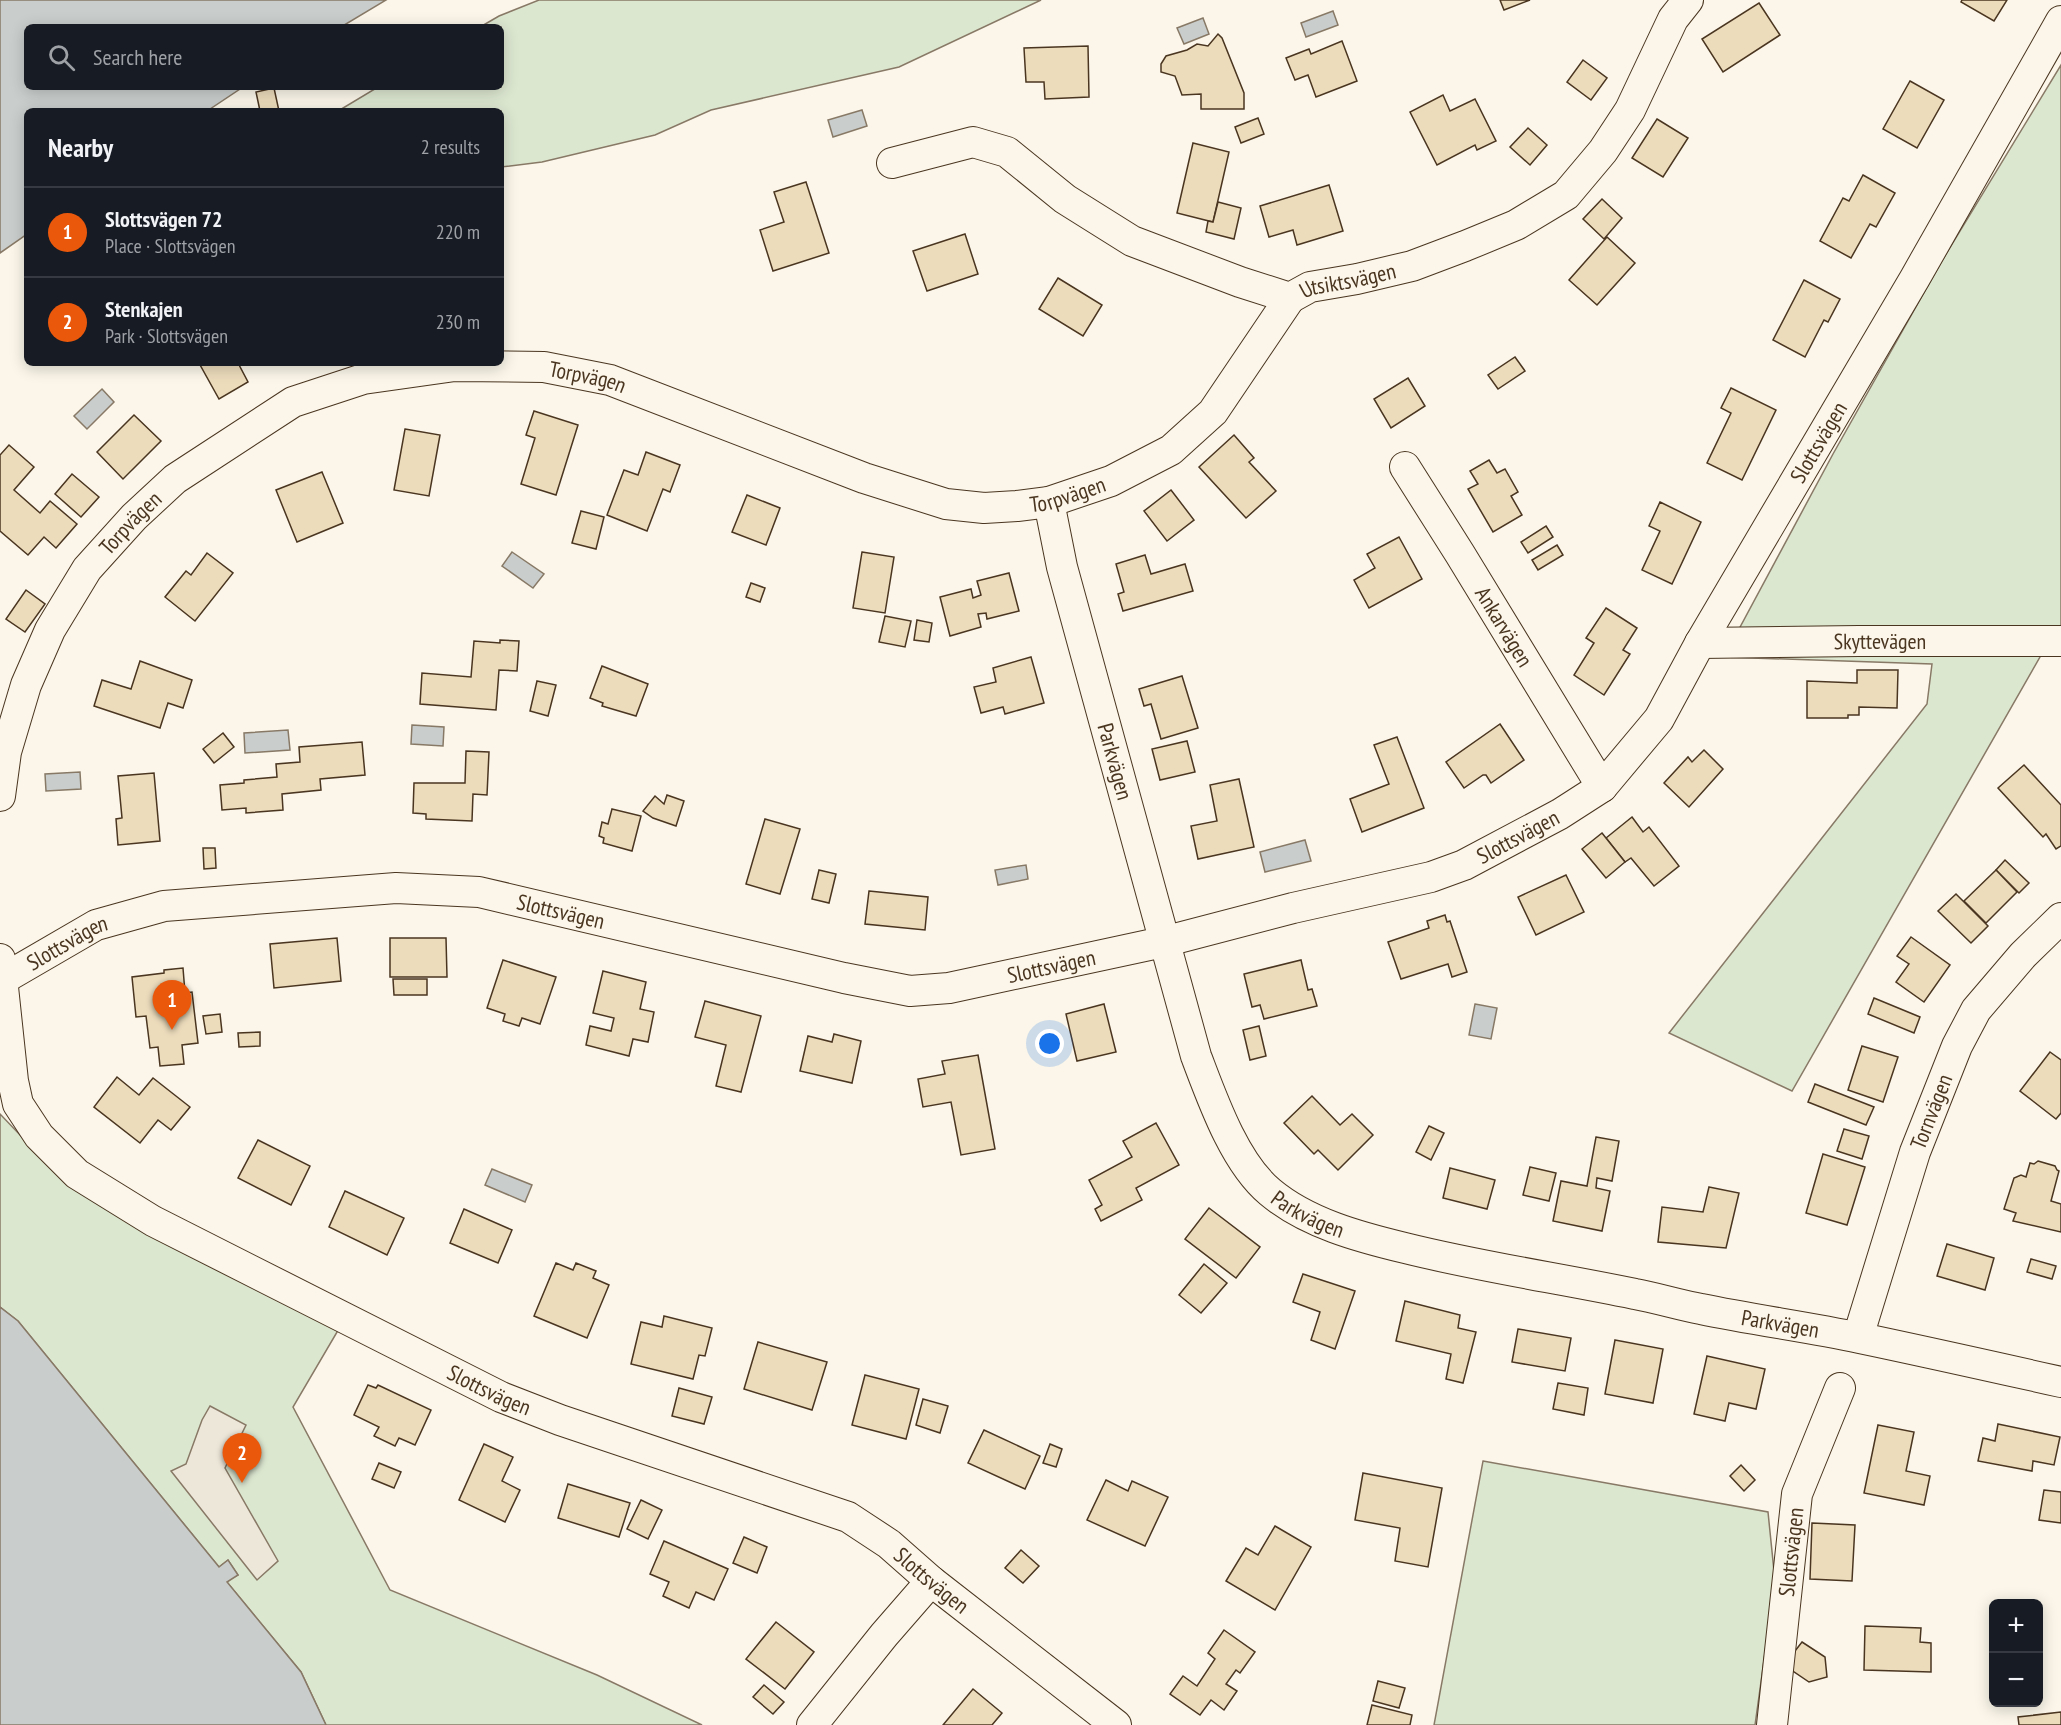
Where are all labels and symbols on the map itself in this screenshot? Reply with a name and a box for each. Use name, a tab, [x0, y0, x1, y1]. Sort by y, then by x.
street label: Utsiktsvägen	[1294, 256, 1399, 304]
street label: Torpvägen	[547, 354, 631, 399]
street label: Slottsvägen	[1784, 397, 1853, 488]
street label: Torpvägen	[1028, 470, 1109, 518]
street label: Torpvägen	[93, 485, 167, 560]
street label: Ankarvägen	[1469, 581, 1539, 672]
street label: Skyttevägen	[1834, 627, 1926, 655]
street label: Parkvägen	[1091, 720, 1139, 803]
street label: Slottsvägen	[1472, 803, 1564, 870]
street label: Slottsvägen	[514, 887, 607, 935]
street label: Slottsvägen	[21, 909, 110, 976]
street label: Slottsvägen	[1005, 943, 1098, 989]
pin: 1	[152, 980, 192, 1030]
your location	[1035, 1029, 1064, 1058]
street label: Tornvägen	[1904, 1070, 1958, 1153]
street label: Parkvägen	[1266, 1184, 1348, 1244]
street label: Parkvägen	[1739, 1303, 1821, 1344]
street label: Slottsvägen	[443, 1358, 535, 1421]
pin: 2	[222, 1434, 262, 1483]
street label: Slottsvägen	[1772, 1506, 1809, 1598]
street label: Slottsvägen	[888, 1541, 975, 1620]

